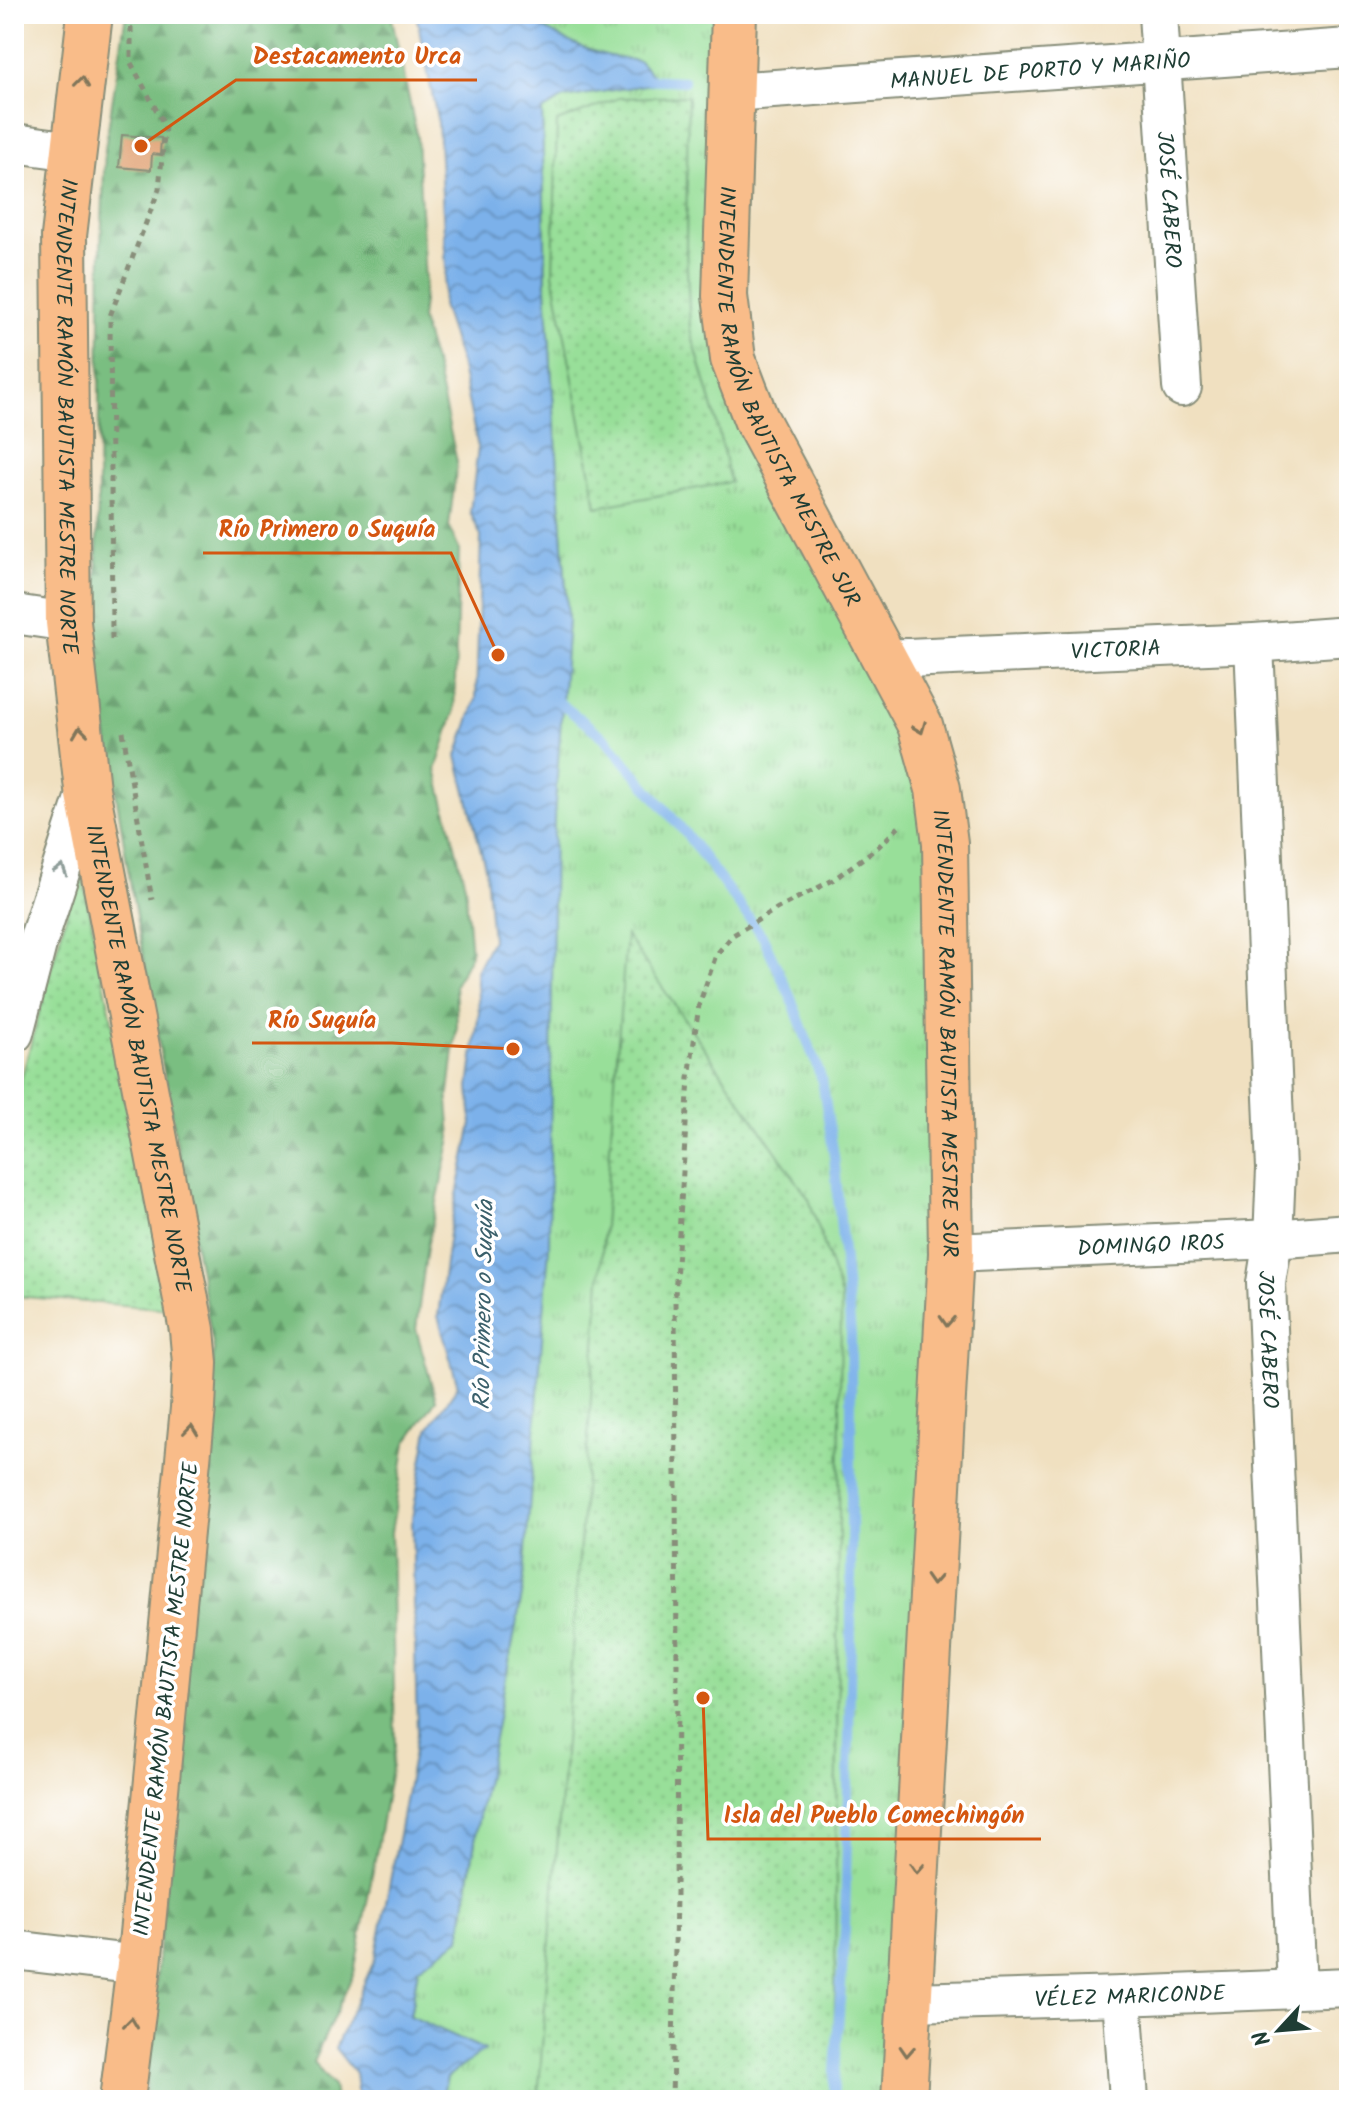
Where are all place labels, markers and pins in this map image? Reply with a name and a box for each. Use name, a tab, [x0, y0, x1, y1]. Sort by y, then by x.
callout: Destacamento Urca	[236, 32, 477, 80]
callout: Río Primero o Suquía	[203, 505, 451, 553]
callout: Río Suquía	[252, 995, 392, 1043]
callout: Isla del Pueblo Comechingón	[708, 1791, 1041, 1839]

